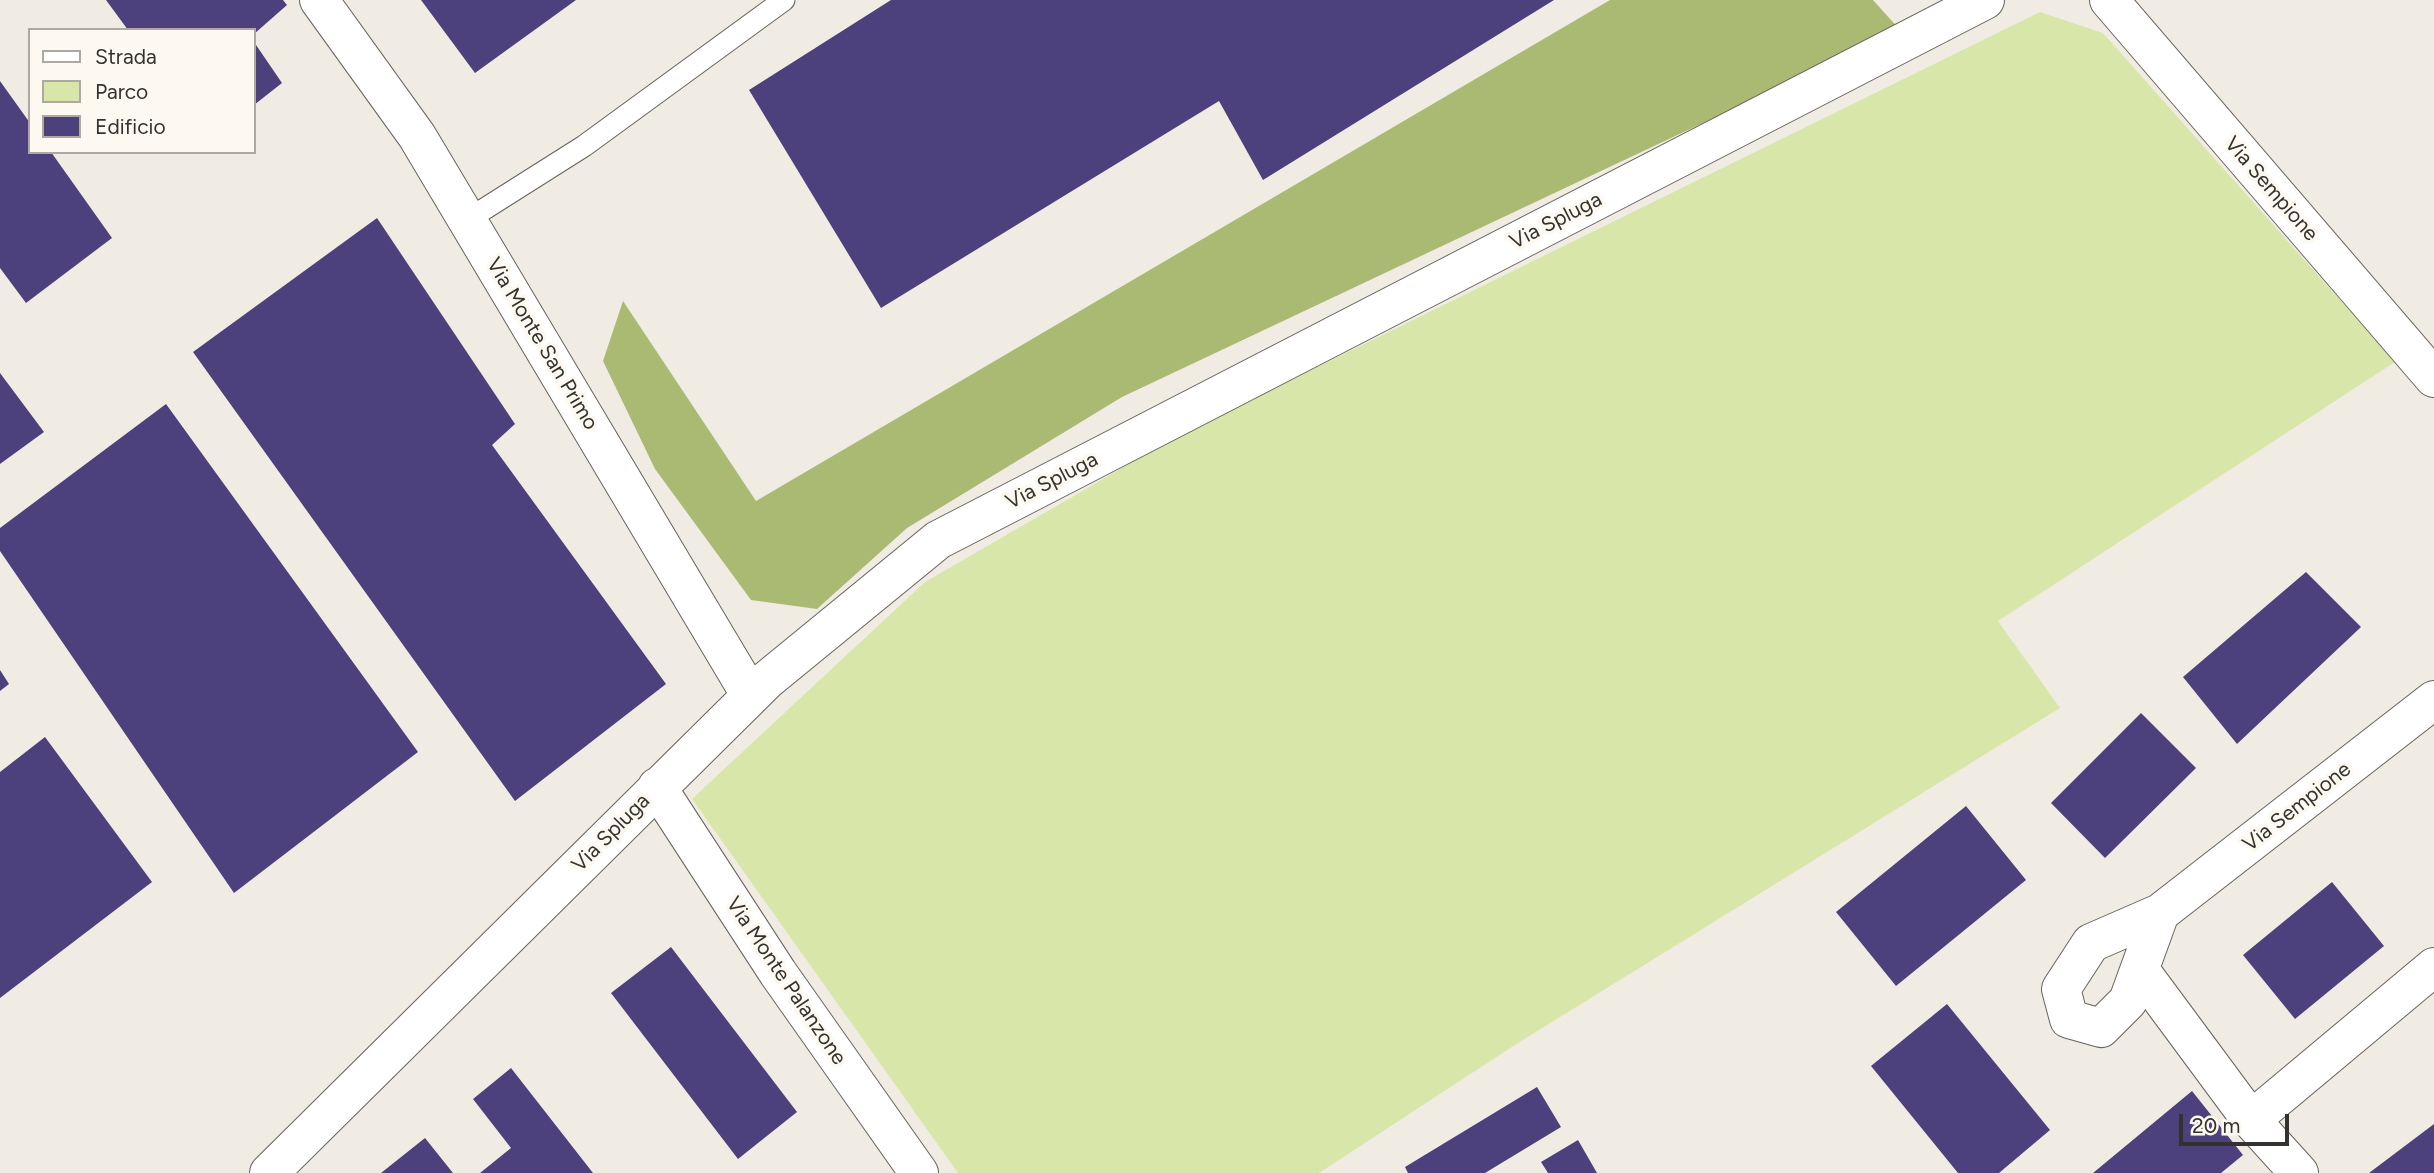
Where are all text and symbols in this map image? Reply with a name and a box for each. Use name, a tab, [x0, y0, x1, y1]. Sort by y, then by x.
legend	[28, 28, 256, 154]
text: Strada	[95, 44, 157, 69]
text: Parco	[95, 79, 148, 104]
text: Edificio	[95, 114, 166, 139]
street label: Via Sempione	[2219, 132, 2323, 246]
street label: Via Spluga	[1506, 187, 1606, 255]
street label: Via Monte San Primo	[481, 253, 603, 435]
street label: Via Spluga	[1002, 447, 1102, 515]
street label: Via Sempione	[2238, 757, 2356, 857]
street label: Via Spluga	[567, 789, 655, 877]
street label: Via Monte Palanzone	[721, 892, 851, 1070]
scale bar	[2182, 1100, 2292, 1144]
text: 20 m	[2192, 1113, 2240, 1138]

